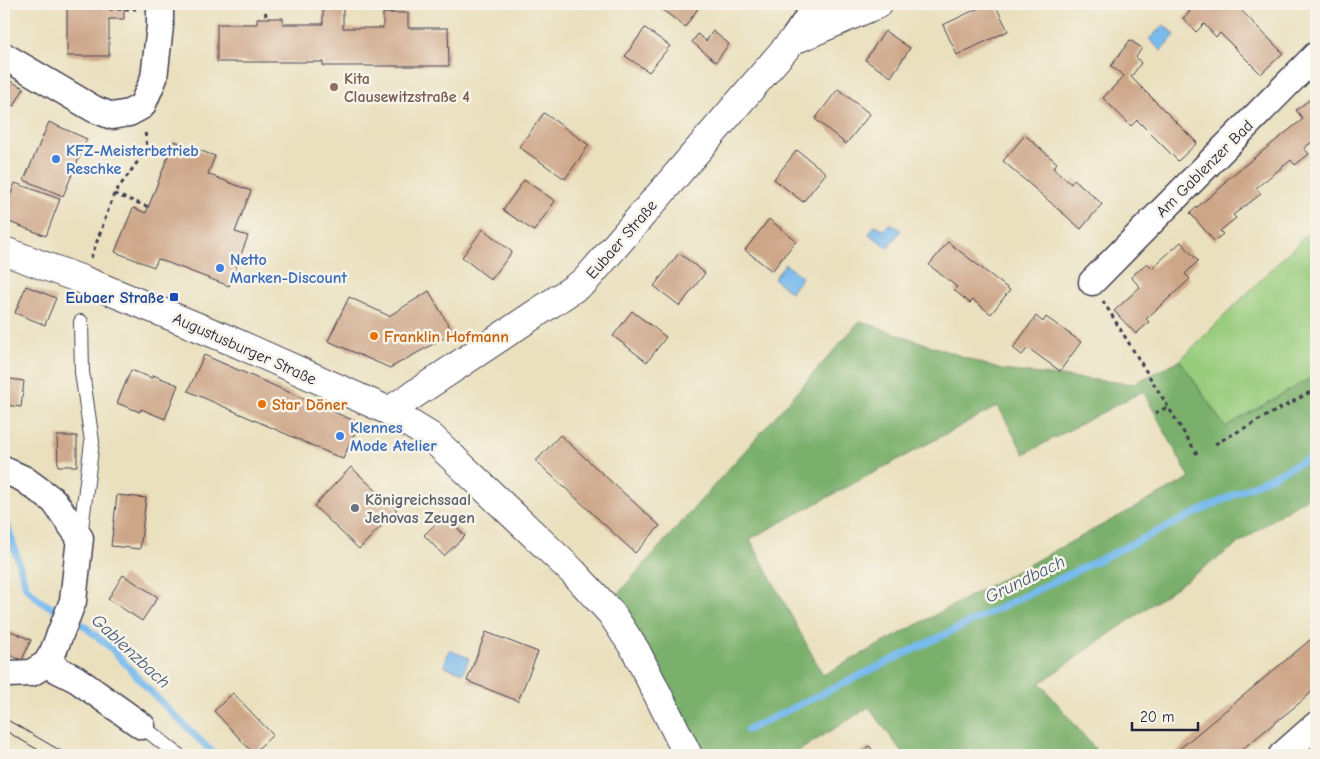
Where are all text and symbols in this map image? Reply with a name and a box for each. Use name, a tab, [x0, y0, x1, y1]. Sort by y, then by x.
place label: Kita Clausewitzstraße 4	[344, 70, 470, 106]
marker: Kita Clausewitzstraße 4	[328, 81, 340, 93]
street label: Am Gablenzer Bad	[1153, 117, 1257, 221]
place label: KFZ-Meisterbetrieb Reschke	[66, 142, 199, 178]
marker: KFZ-Meisterbetrieb Reschke	[50, 153, 62, 165]
street label: Eubaer Straße	[583, 197, 661, 283]
place label: Netto Marken-Discount	[230, 251, 348, 287]
marker: Netto Marken-Discount	[214, 262, 226, 274]
place label: Eubaer Straße	[65, 289, 164, 307]
marker: Eubaer Straße	[168, 291, 180, 303]
street label: Augustusburger Straße	[170, 309, 319, 389]
place label: Franklin Hofmann	[384, 328, 509, 346]
marker: Franklin Hofmann	[368, 330, 380, 342]
place label: Star Döner	[272, 396, 348, 414]
marker: Star Döner	[256, 398, 268, 410]
place label: Klennes Mode Atelier	[350, 419, 437, 455]
marker: Klennes Mode Atelier	[334, 430, 346, 442]
place label: Königreichssaal Jehovas Zeugen	[365, 491, 475, 527]
marker: Königreichssaal Jehovas Zeugen	[349, 502, 361, 514]
water label: Grundbach	[982, 551, 1069, 608]
water label: Gablenzbach	[87, 610, 174, 693]
scale bar	[1132, 699, 1199, 731]
text: 20 m	[1140, 708, 1174, 726]

